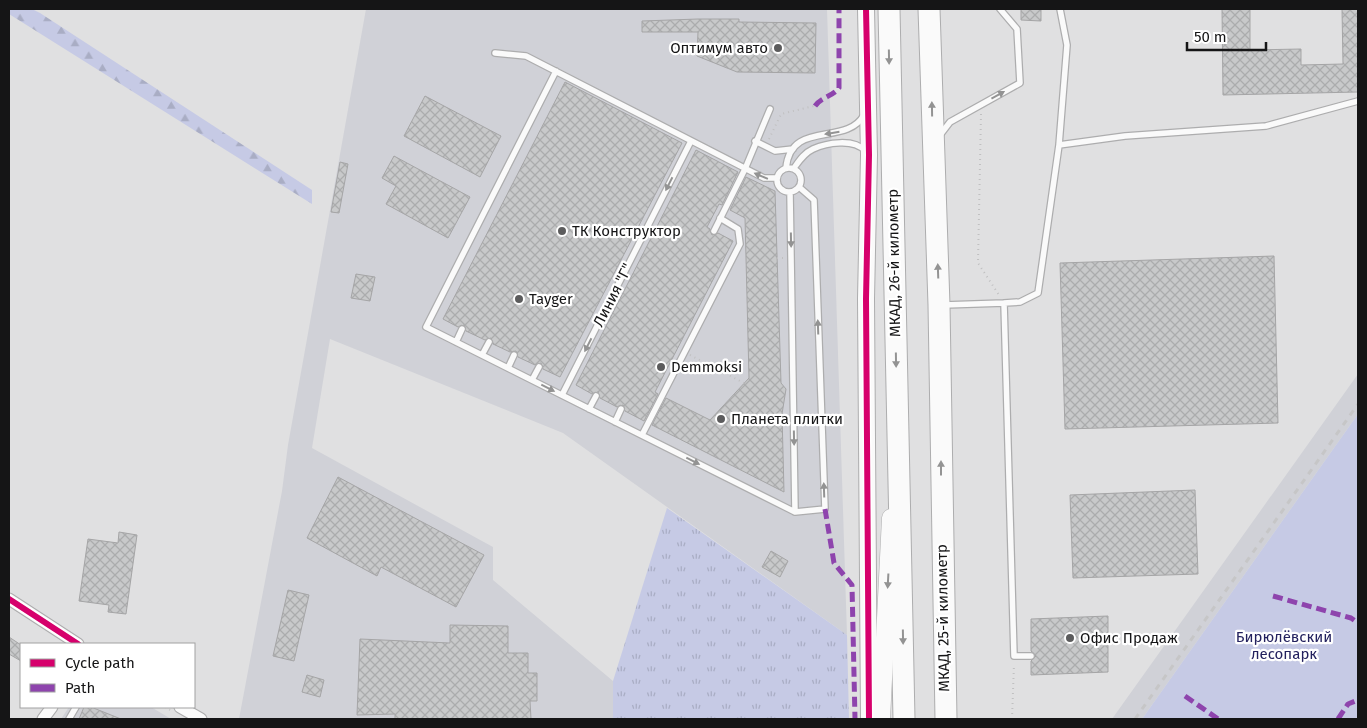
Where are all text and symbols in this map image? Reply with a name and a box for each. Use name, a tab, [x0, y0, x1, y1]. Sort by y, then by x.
scale bar	[1187, 20, 1266, 52]
text: 50 m	[1194, 28, 1227, 46]
place label: Оптимум авто	[670, 39, 768, 57]
marker: Оптимум авто	[772, 42, 784, 54]
one-way arrow	[885, 50, 893, 66]
one-way arrow	[991, 91, 1006, 99]
one-way arrow	[927, 100, 935, 116]
one-way arrow	[824, 129, 840, 137]
one-way arrow	[753, 172, 768, 180]
one-way arrow	[665, 177, 673, 191]
street label: МКАД, 26-й километр	[884, 189, 904, 337]
place label: ТК Конструктор	[572, 222, 681, 240]
marker: ТК Конструктор	[556, 225, 568, 237]
one-way arrow	[787, 233, 795, 249]
street label: Линия "Г"	[589, 260, 637, 330]
one-way arrow	[933, 263, 941, 279]
place label: Tayger	[529, 290, 573, 308]
marker: Tayger	[513, 293, 525, 305]
one-way arrow	[814, 319, 822, 335]
one-way arrow	[584, 337, 592, 352]
one-way arrow	[892, 352, 900, 368]
place label: Demmoksi	[671, 358, 742, 376]
marker: Demmoksi	[655, 361, 667, 373]
one-way arrow	[541, 384, 555, 392]
place label: Планета плитки	[731, 410, 843, 428]
marker: Планета плитки	[715, 413, 727, 425]
one-way arrow	[790, 430, 798, 446]
one-way arrow	[686, 457, 700, 465]
one-way arrow	[936, 460, 944, 476]
one-way arrow	[820, 481, 828, 497]
street label: МКАД, 25-й километр	[933, 544, 953, 692]
one-way arrow	[883, 573, 891, 589]
park label: Бирюлёвский лесопарк	[1236, 628, 1332, 663]
one-way arrow	[899, 629, 907, 645]
place label: Офис Продаж	[1080, 629, 1178, 647]
marker: Офис Продаж	[1064, 632, 1076, 644]
legend	[20, 643, 195, 708]
text: Cycle path	[65, 654, 135, 672]
text: Path	[65, 679, 95, 697]

